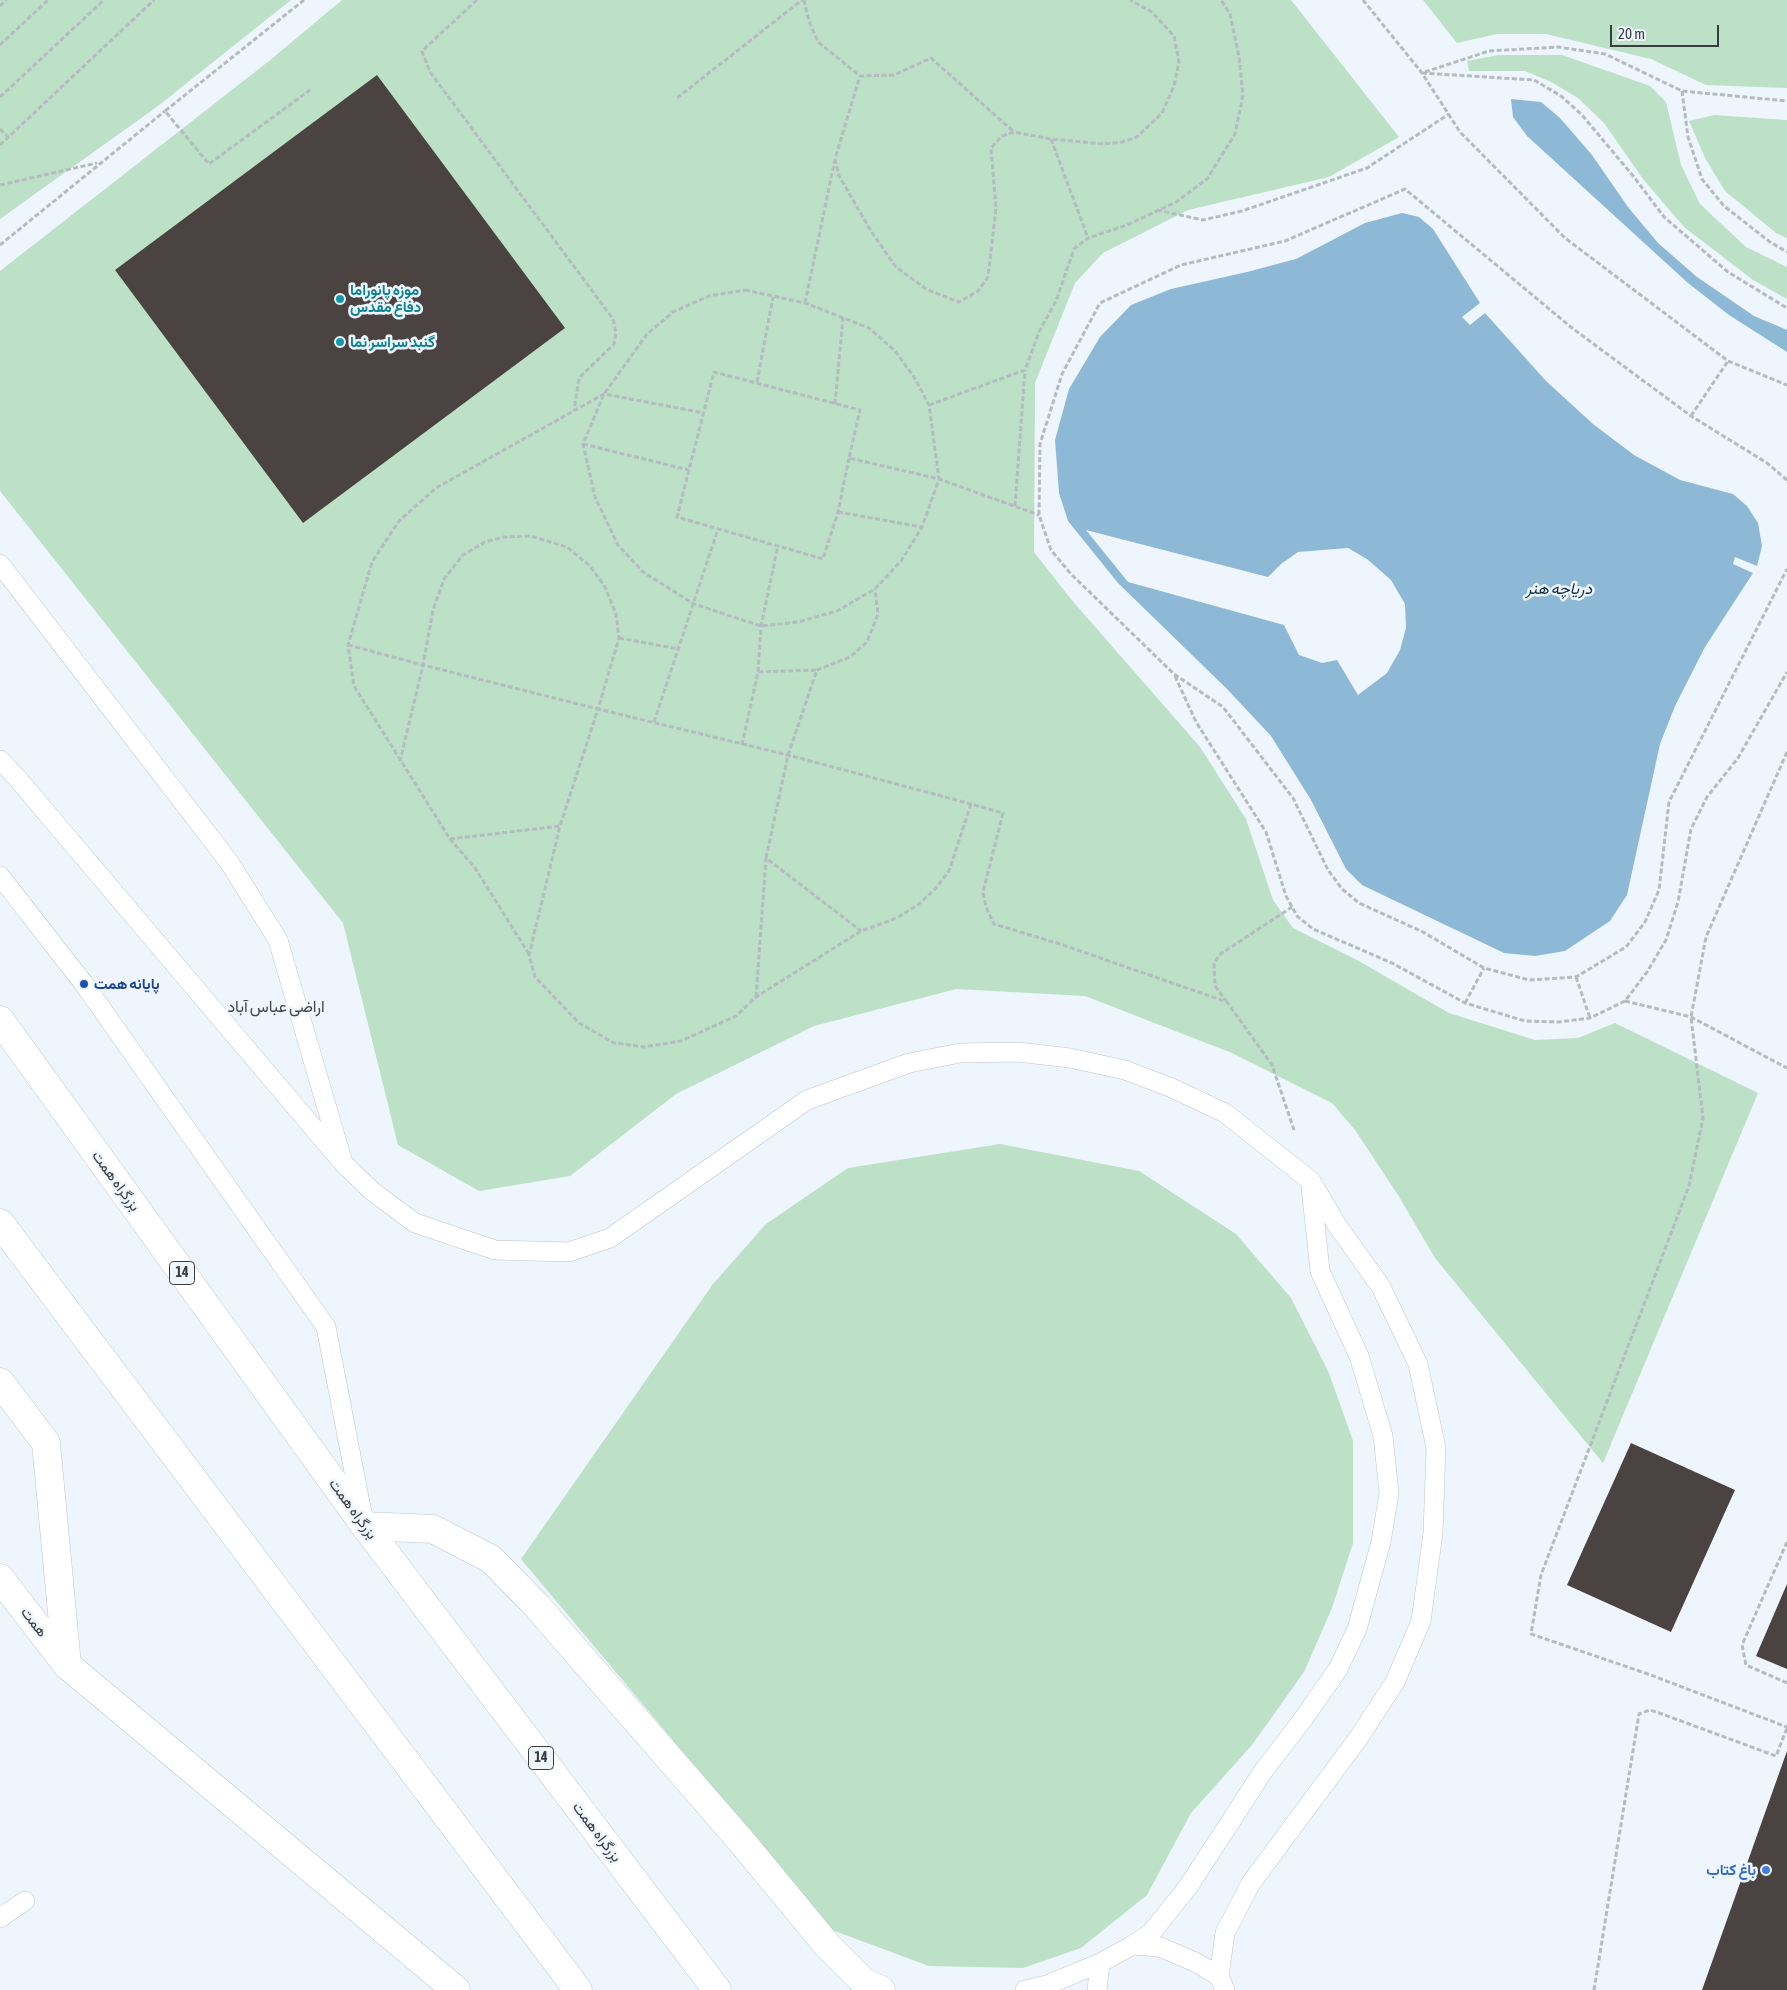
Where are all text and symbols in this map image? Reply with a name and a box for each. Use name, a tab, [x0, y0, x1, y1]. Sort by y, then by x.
scale bar	[1612, 15, 1721, 47]
text: 20 m	[1618, 25, 1645, 42]
place label: موزه پانوراما دفاع مقدس	[350, 281, 421, 316]
marker: موزه پانوراما دفاع مقدس	[334, 293, 346, 305]
place label: گنبد سراسر نما	[350, 333, 435, 351]
marker: گنبد سراسر نما	[334, 336, 346, 348]
water label: دریاچه هنر	[1526, 579, 1592, 599]
place label: پایانه همت	[94, 975, 160, 993]
marker: پایانه همت	[78, 978, 90, 990]
district label: اراضی عباس آباد	[227, 997, 325, 1017]
street label: بزرگراه همت	[88, 1147, 144, 1215]
road number: 14	[170, 1262, 194, 1284]
street label: بزرگراه همت	[325, 1475, 381, 1543]
street label: همت	[17, 1603, 51, 1641]
road number: 14	[528, 1746, 554, 1770]
street label: بزرگراه همت	[569, 1798, 625, 1866]
place label: باغ کتاب	[1706, 1861, 1756, 1879]
marker: باغ کتاب	[1760, 1864, 1772, 1876]

